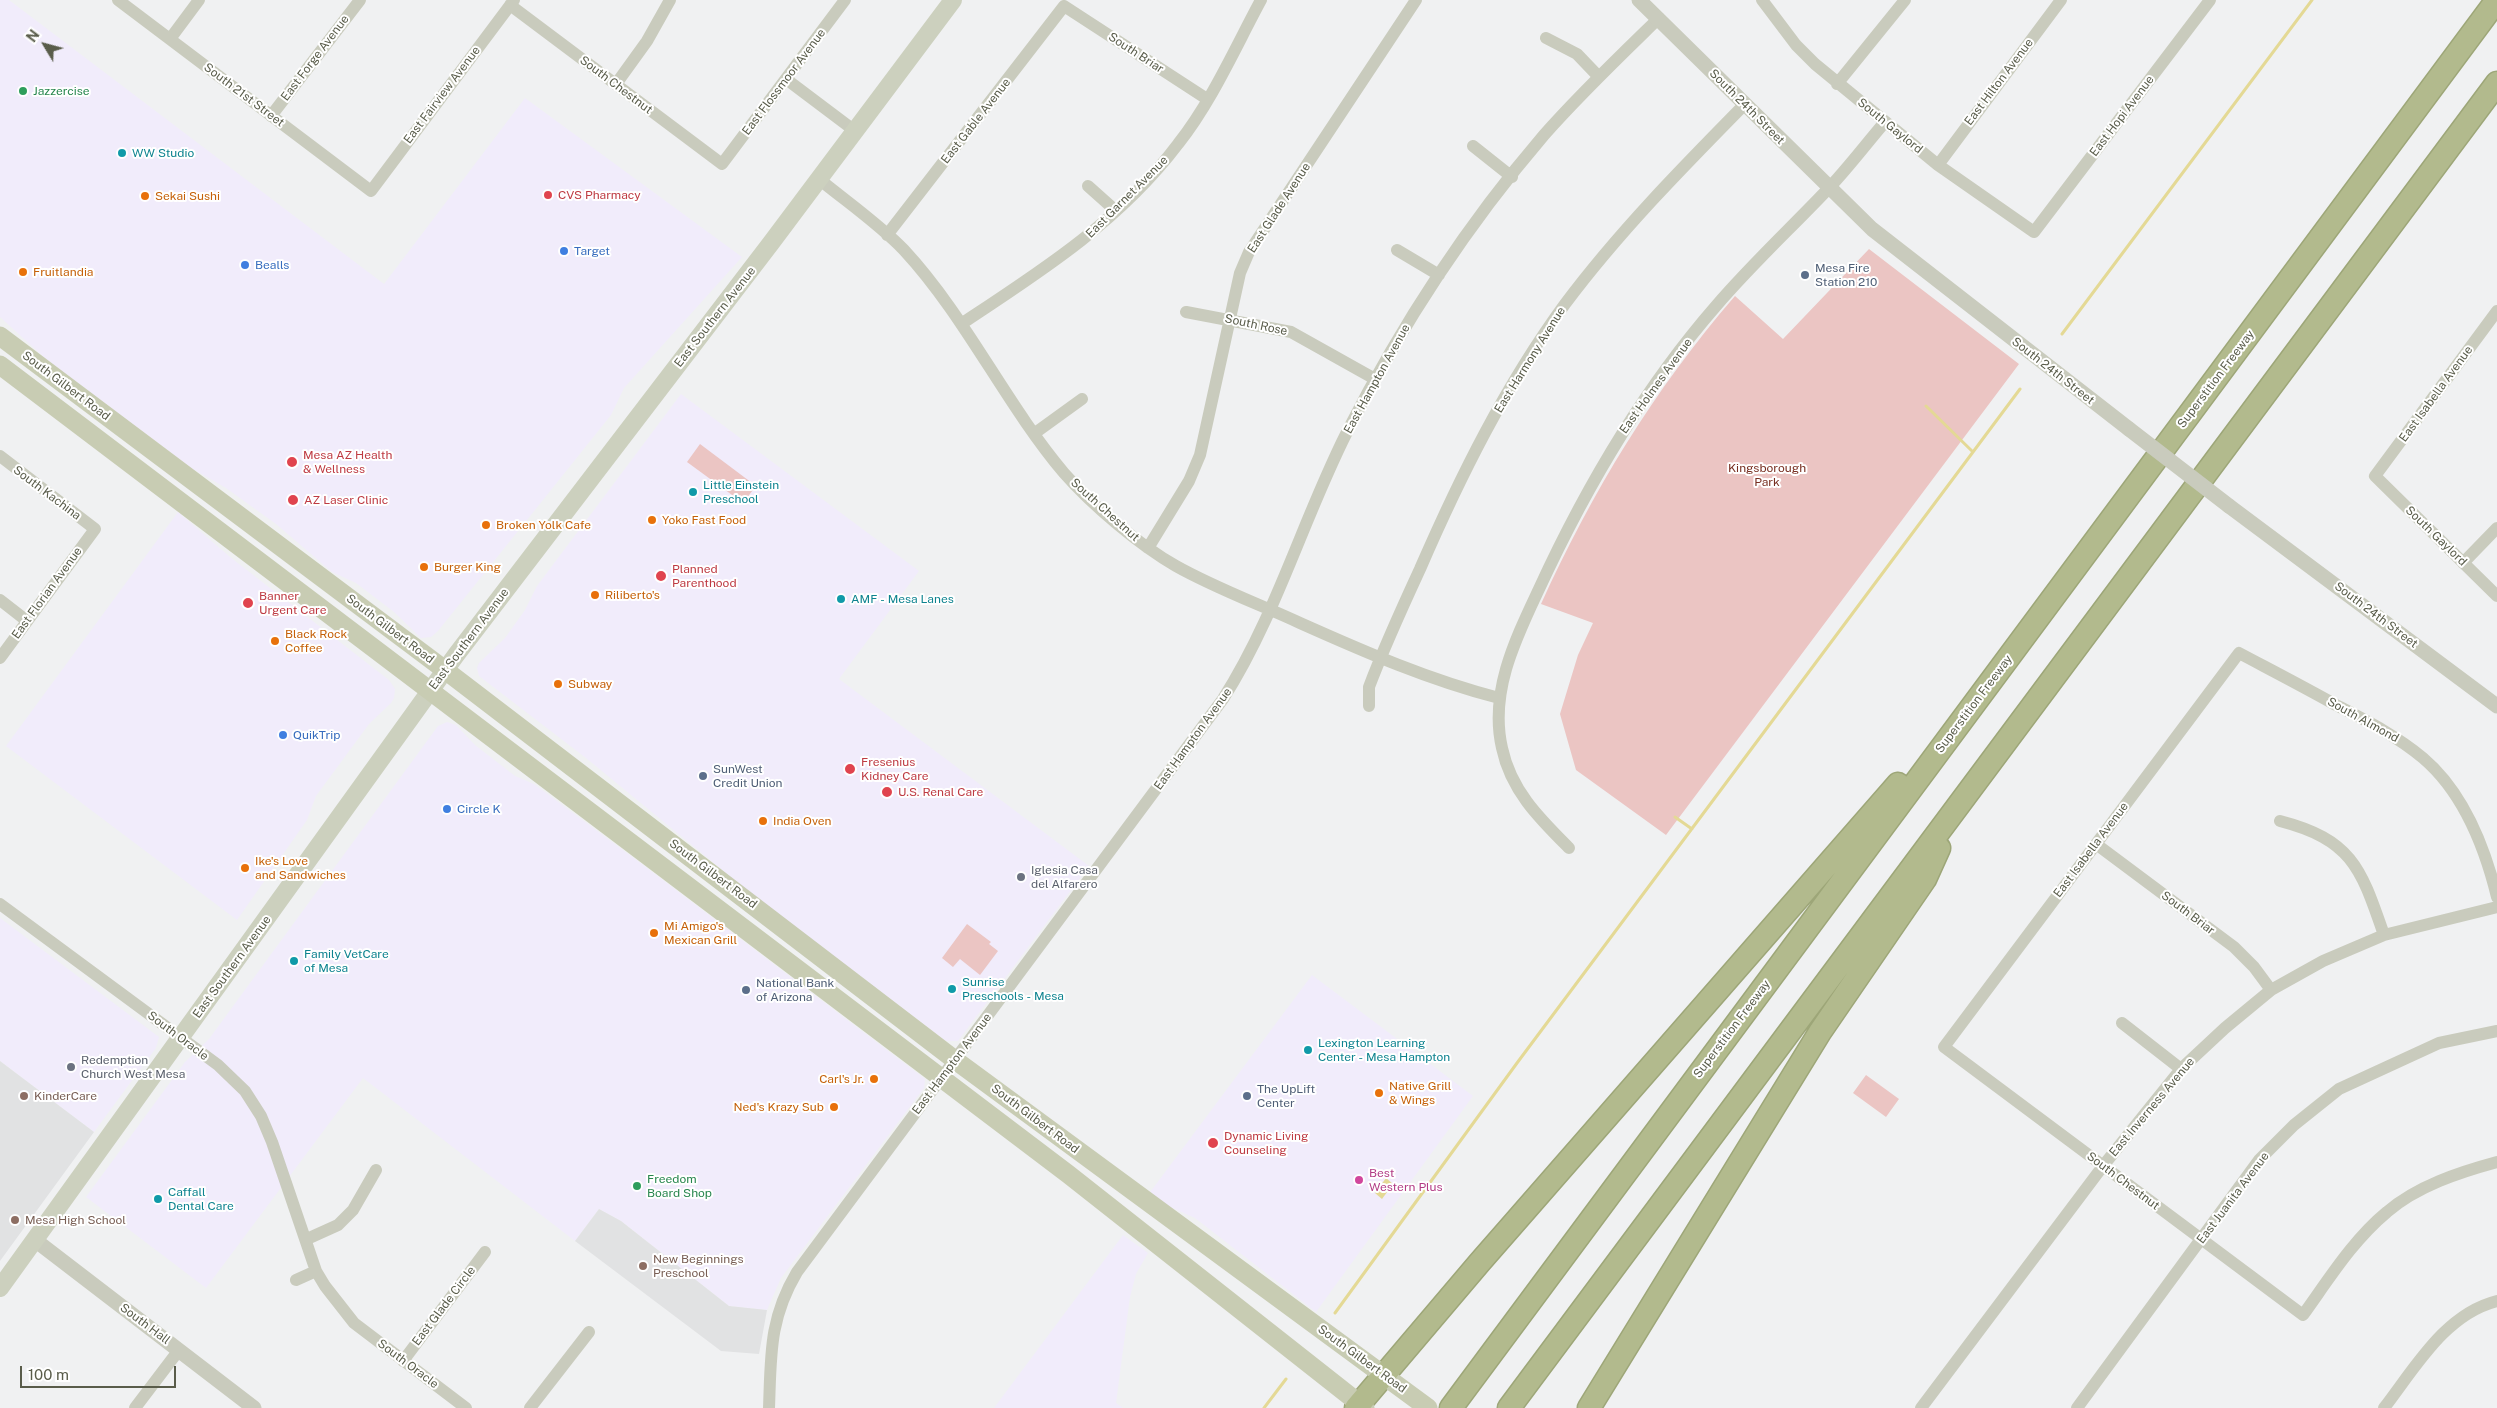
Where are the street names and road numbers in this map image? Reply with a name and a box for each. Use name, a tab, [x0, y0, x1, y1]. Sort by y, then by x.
street label: East Forge Avenue	[278, 12, 352, 104]
street label: East Flossmoor Avenue	[739, 26, 829, 138]
street label: South Briar	[1106, 30, 1166, 76]
street label: East Hilton Avenue	[1962, 36, 2036, 128]
street label: East Fairview Avenue	[401, 43, 483, 147]
street label: South Chestnut	[577, 53, 655, 117]
street label: South 21st Street	[201, 60, 287, 130]
street label: South 24th Street	[1706, 66, 1788, 148]
street label: East Hopi Avenue	[2087, 73, 2157, 159]
street label: East Gable Avenue	[938, 75, 1014, 167]
street label: South Gaylord	[1854, 95, 1926, 157]
street label: East Garnet Avenue	[1083, 153, 1171, 241]
street label: East Glade Avenue	[1244, 160, 1314, 256]
street label: East Southern Avenue	[671, 264, 759, 370]
street label: East Harmony Avenue	[1491, 304, 1569, 416]
street label: South Rose	[1223, 311, 1289, 339]
street label: East Hampton Avenue	[1341, 322, 1413, 436]
street label: Superstition Freeway	[2174, 327, 2258, 431]
street label: South 24th Street	[2009, 334, 2097, 408]
street label: East Holmes Avenue	[1617, 336, 1695, 436]
street label: East Isabella Avenue	[2396, 343, 2476, 445]
street label: South Gilbert Road	[19, 348, 113, 424]
street label: South Kachina	[10, 463, 84, 523]
street label: South Chestnut	[1068, 475, 1142, 545]
street label: South Gaylord	[2402, 503, 2470, 569]
street label: East Florian Avenue	[9, 544, 85, 642]
street label: South 24th Street	[2332, 579, 2420, 651]
street label: East Southern Avenue	[426, 585, 512, 693]
street label: South Gilbert Road	[343, 591, 437, 667]
street label: Superstition Freeway	[1932, 652, 2016, 756]
street label: East Hampton Avenue	[1151, 685, 1235, 793]
street label: South Almond	[2325, 694, 2401, 746]
street label: East Isabella Avenue	[2051, 800, 2131, 900]
street label: South Gilbert Road	[666, 836, 760, 912]
street label: South Briar	[2158, 888, 2218, 938]
street label: East Southern Avenue	[190, 913, 274, 1021]
street label: Superstition Freeway	[1690, 977, 1774, 1081]
street label: South Oracle	[145, 1008, 211, 1064]
street label: East Hampton Avenue	[909, 1011, 995, 1117]
street label: East Inverness Avenue	[2106, 1055, 2198, 1159]
street label: South Gilbert Road	[988, 1081, 1082, 1157]
street label: South Chestnut	[2084, 1149, 2162, 1213]
street label: East Juanita Avenue	[2194, 1149, 2272, 1247]
street label: East Glade Circle	[409, 1263, 479, 1349]
street label: South Hall	[117, 1300, 173, 1348]
street label: South Gilbert Road	[1315, 1322, 1409, 1396]
street label: South Oracle	[375, 1336, 441, 1392]

